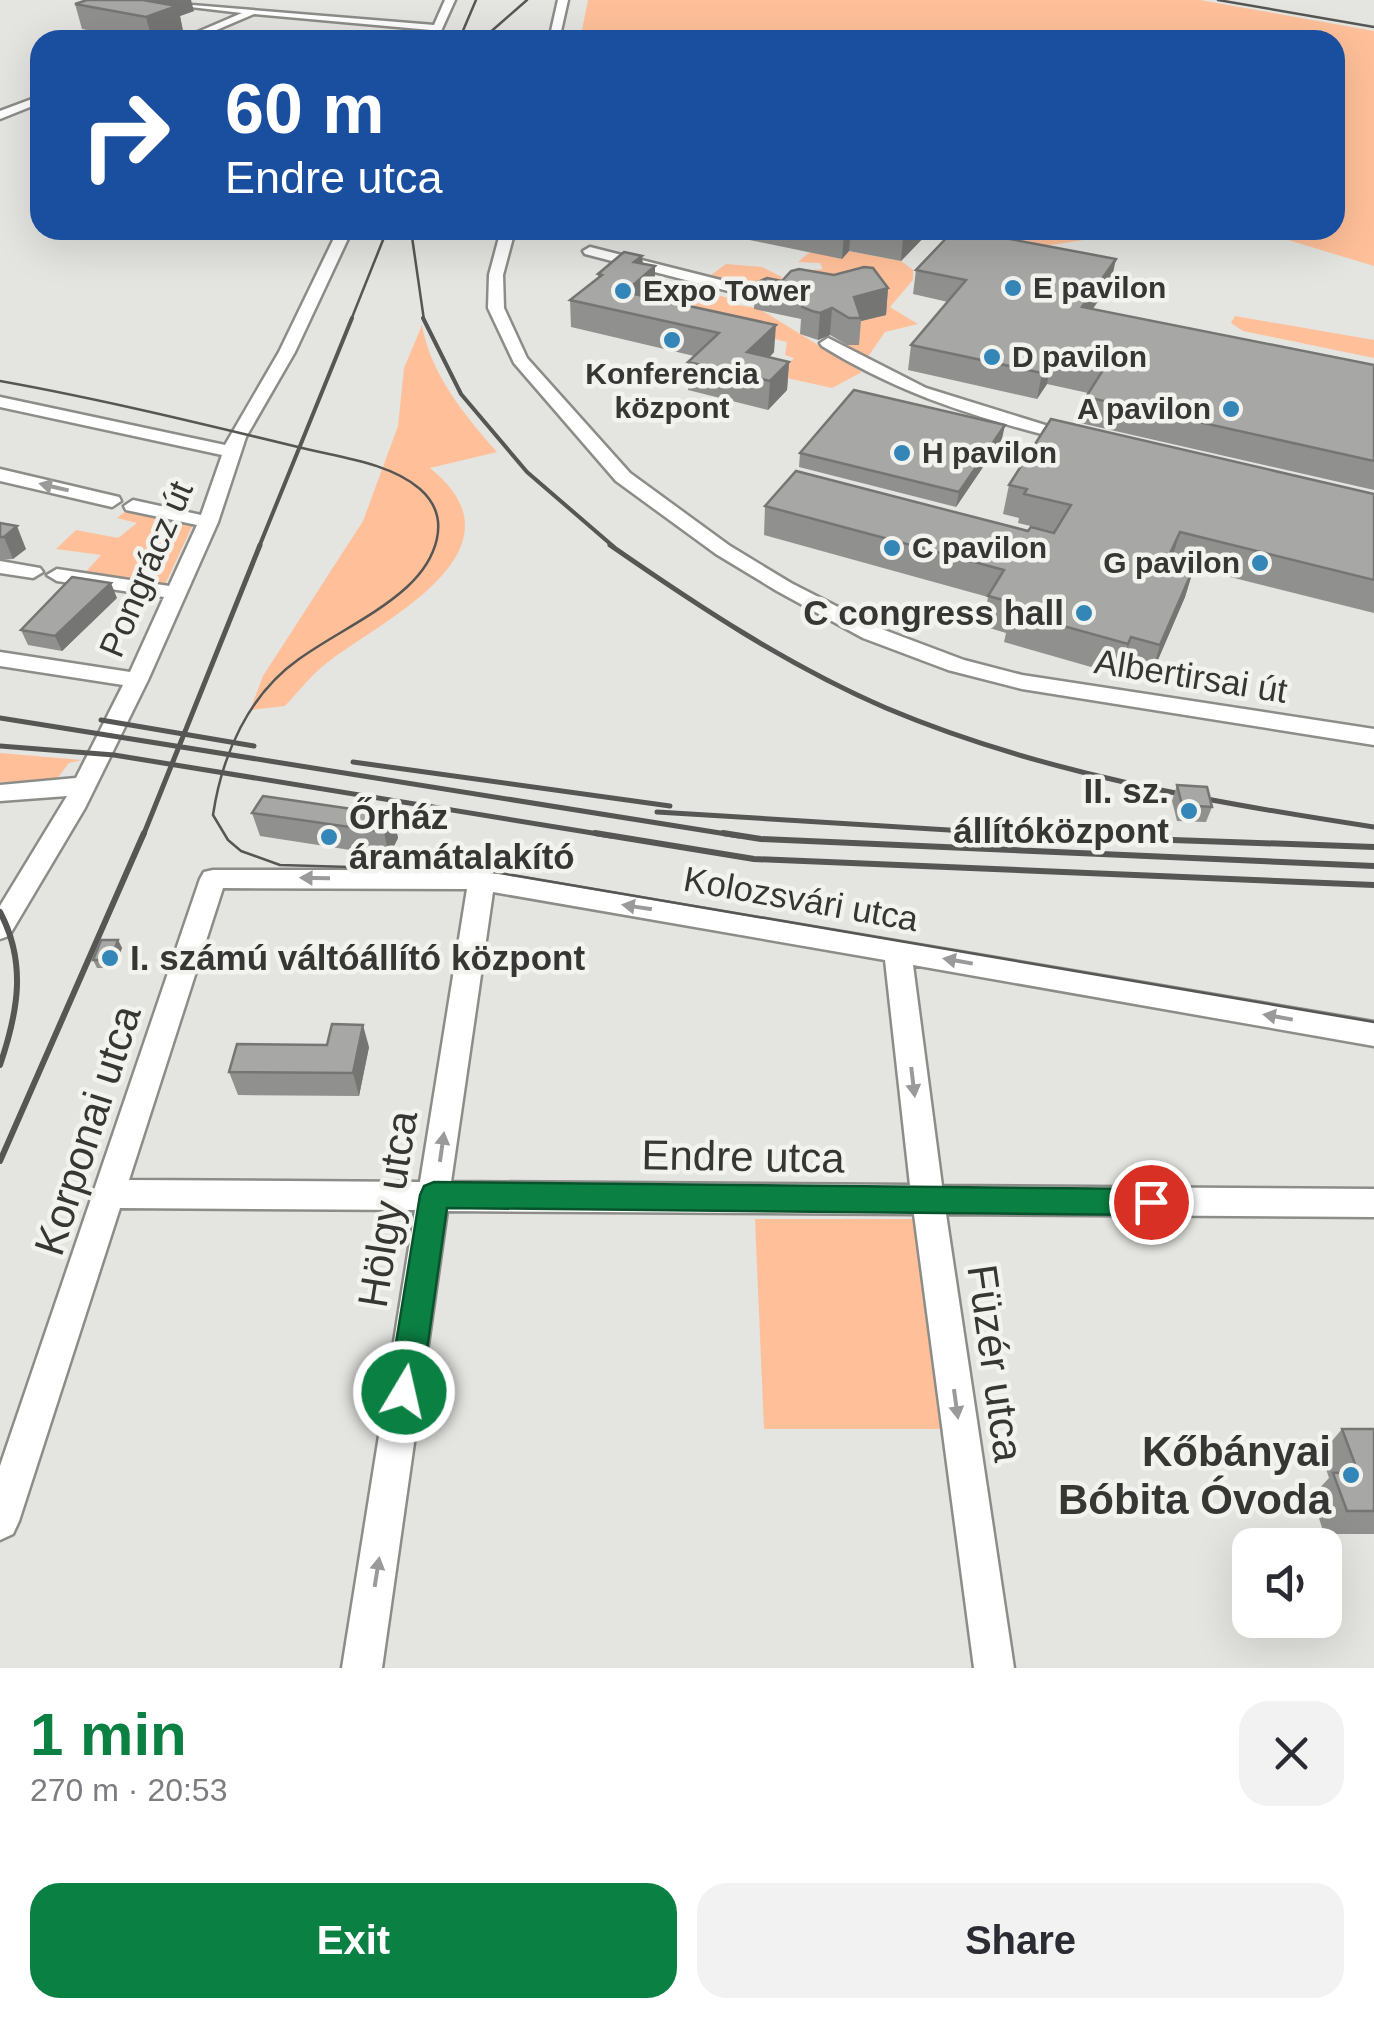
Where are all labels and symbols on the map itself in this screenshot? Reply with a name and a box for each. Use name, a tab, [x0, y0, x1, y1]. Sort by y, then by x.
place label: E pavilon	[1033, 271, 1166, 304]
place label: Expo Tower	[643, 274, 811, 307]
marker: E pavilon	[1002, 277, 1024, 299]
marker: Expo Tower	[612, 280, 634, 302]
marker: Konferencia központ	[661, 329, 683, 351]
place label: D pavilon	[1012, 340, 1147, 373]
marker: D pavilon	[981, 346, 1003, 368]
place label: Konferencia központ	[585, 357, 759, 424]
place label: A pavilon	[1077, 392, 1211, 425]
marker: A pavilon	[1220, 398, 1242, 420]
place label: H pavilon	[922, 436, 1057, 469]
marker: H pavilon	[891, 442, 913, 464]
street label: Pongrácz út	[91, 475, 200, 662]
one-way arrow	[38, 479, 69, 494]
place label: C pavilon	[912, 531, 1047, 564]
marker: C pavilon	[881, 537, 903, 559]
place label: G pavilon	[1103, 546, 1240, 579]
marker: G pavilon	[1249, 552, 1271, 574]
place label: C congress hall	[803, 593, 1064, 632]
marker: C congress hall	[1073, 602, 1095, 624]
street label: Albertirsai út	[1092, 641, 1290, 710]
place label: II. sz. állítóközpont	[953, 771, 1169, 850]
place label: Őrház áramátalakító	[349, 797, 575, 876]
marker: II. sz. állítóközpont	[1178, 800, 1200, 822]
marker: Őrház áramátalakító	[318, 826, 340, 848]
street label: Kolozsvári utca	[681, 859, 922, 938]
one-way arrow	[298, 870, 330, 886]
one-way arrow	[621, 899, 653, 914]
place label: I. számú váltóállító központ	[130, 938, 585, 977]
marker: I. számú váltóállító központ	[99, 947, 121, 969]
one-way arrow	[942, 953, 973, 968]
street label: Korponai utca	[25, 999, 150, 1261]
one-way arrow	[1262, 1009, 1293, 1024]
one-way arrow	[905, 1066, 921, 1098]
street label: Hölgy utca	[349, 1107, 426, 1311]
one-way arrow	[434, 1130, 450, 1162]
street label: Endre utca	[641, 1131, 846, 1182]
pin	[1109, 1160, 1194, 1245]
street label: Füzér utca	[958, 1262, 1033, 1465]
position arrow	[352, 1340, 456, 1444]
one-way arrow	[949, 1388, 965, 1420]
place label: Kőbányai Bóbita Óvoda	[1058, 1428, 1332, 1523]
marker: Kőbányai Bóbita Óvoda	[1340, 1464, 1362, 1486]
one-way arrow	[370, 1555, 385, 1587]

